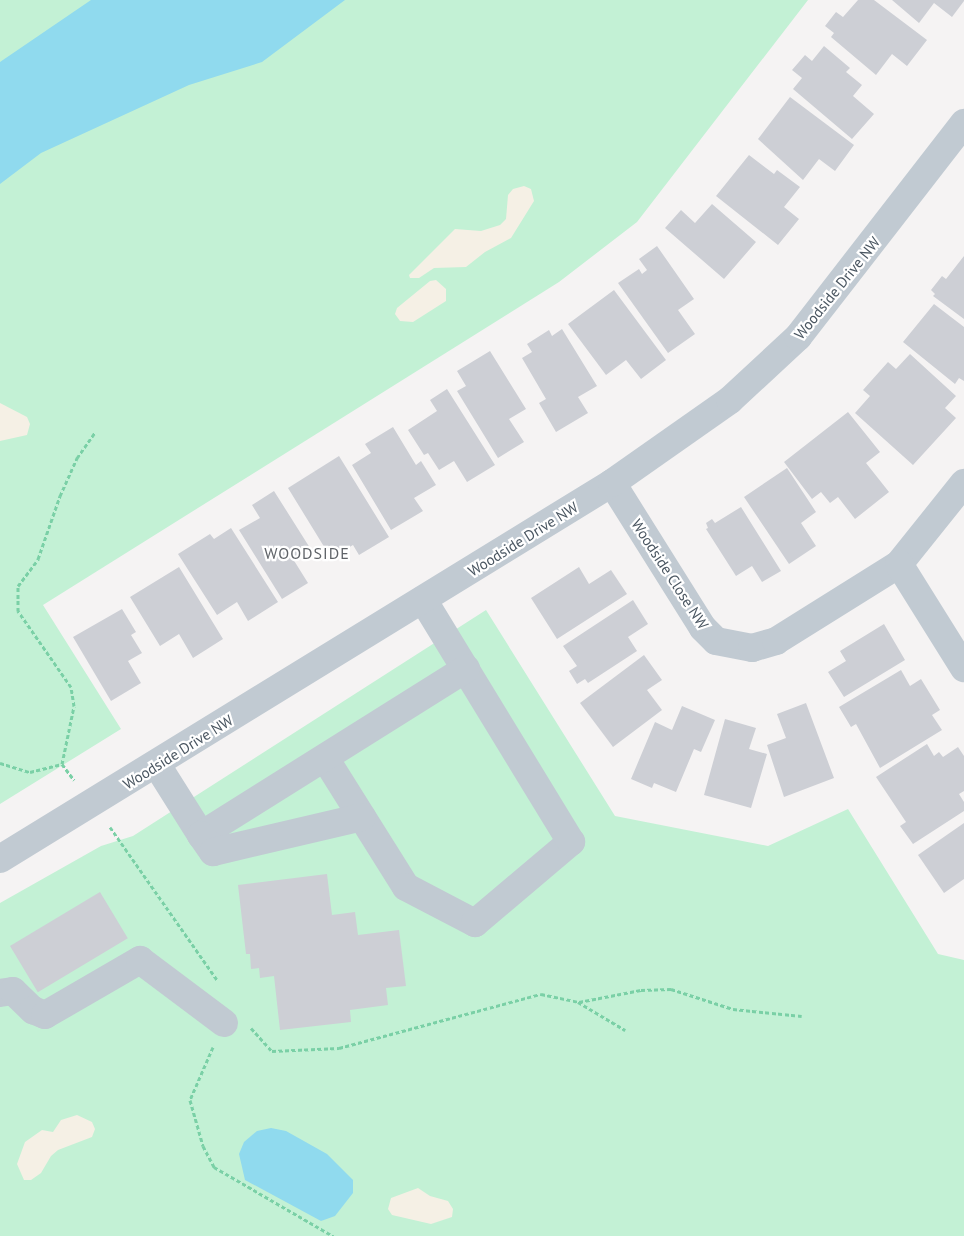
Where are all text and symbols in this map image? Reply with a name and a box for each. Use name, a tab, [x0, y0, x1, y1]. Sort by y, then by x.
street label: Woodside Drive NW	[790, 233, 884, 343]
street label: Woodside Drive NW	[465, 498, 581, 580]
street label: Woodside Close NW	[628, 516, 712, 632]
district label: WOODSIDE	[263, 543, 351, 563]
street label: Woodside Drive NW	[120, 711, 236, 793]

